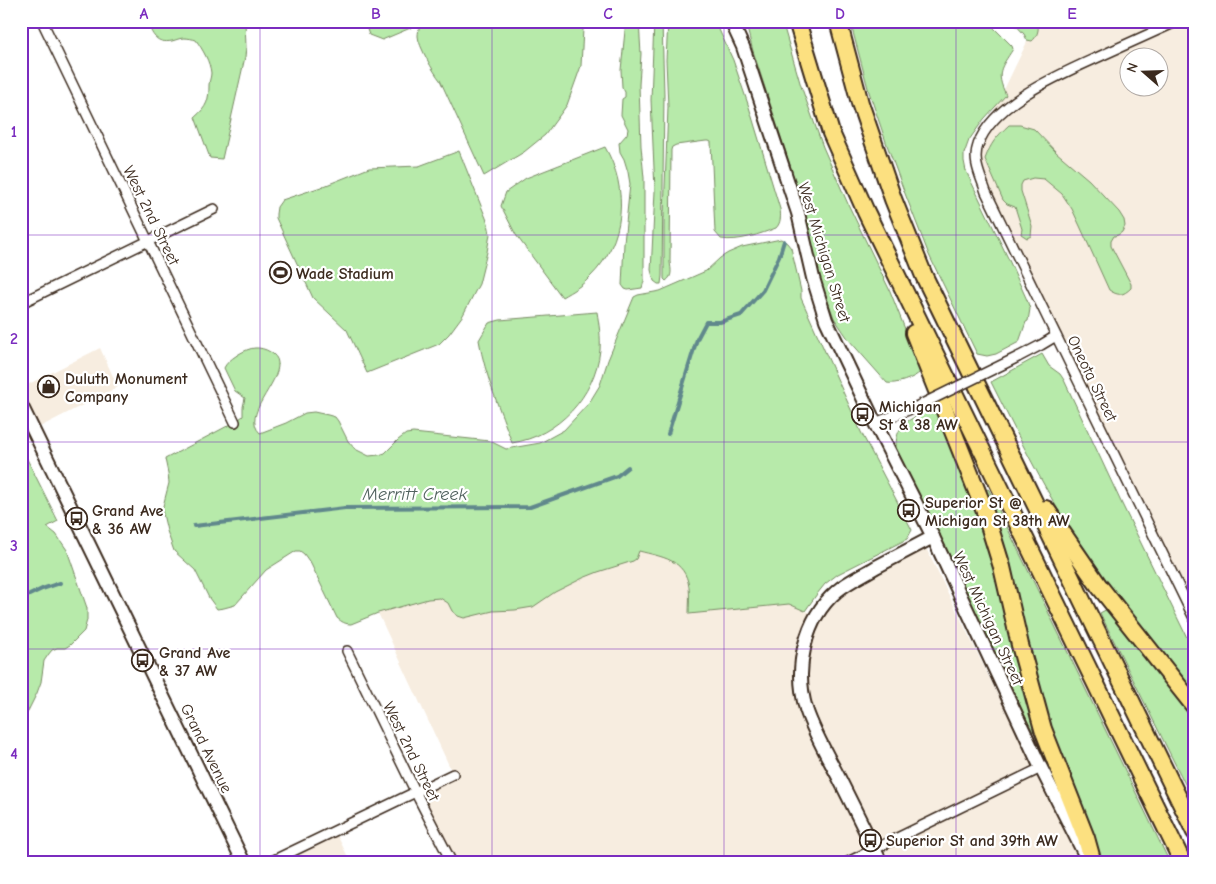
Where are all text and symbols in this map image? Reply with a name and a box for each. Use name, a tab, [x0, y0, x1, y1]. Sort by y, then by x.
text: A	[140, 5, 149, 23]
text: B	[371, 5, 381, 23]
text: C	[603, 5, 613, 23]
text: D	[835, 5, 845, 23]
text: E	[1067, 5, 1077, 23]
north arrow	[1118, 48, 1168, 98]
text: N	[1123, 61, 1142, 75]
text: 1	[11, 123, 17, 141]
street label: West 2nd Street	[119, 163, 183, 269]
street label: West Michigan Street	[794, 180, 854, 325]
sports icon: Wade Stadium	[268, 261, 292, 285]
place label: Wade Stadium	[296, 265, 394, 283]
text: 2	[10, 330, 18, 348]
street label: Oneota Street	[1064, 333, 1121, 425]
place label: Duluth Monument Company	[65, 370, 188, 406]
shop icon: Duluth Monument Company	[37, 375, 61, 399]
place label: Michigan St & 38 AW	[879, 398, 958, 434]
bus stop icon: Michigan St & 38 AW	[851, 403, 875, 427]
water label: Merritt Creek	[362, 484, 467, 505]
place label: Superior St @ Michigan St 38th AW	[925, 494, 1070, 530]
bus stop icon: Superior St @ Michigan St 38th AW	[897, 499, 921, 523]
place label: Grand Ave & 36 AW	[92, 502, 163, 538]
bus stop icon: Grand Ave & 36 AW	[64, 507, 88, 531]
text: 3	[10, 537, 18, 555]
street label: West Michigan Street	[949, 549, 1027, 688]
place label: Grand Ave & 37 AW	[159, 644, 230, 680]
bus stop icon: Grand Ave & 37 AW	[131, 649, 155, 673]
street label: West 2nd Street	[379, 699, 443, 805]
street label: Grand Avenue	[177, 701, 235, 796]
text: 4	[10, 745, 18, 763]
bus stop icon: Superior St and 39th AW	[858, 828, 882, 852]
place label: Superior St and 39th AW	[886, 832, 1058, 850]

